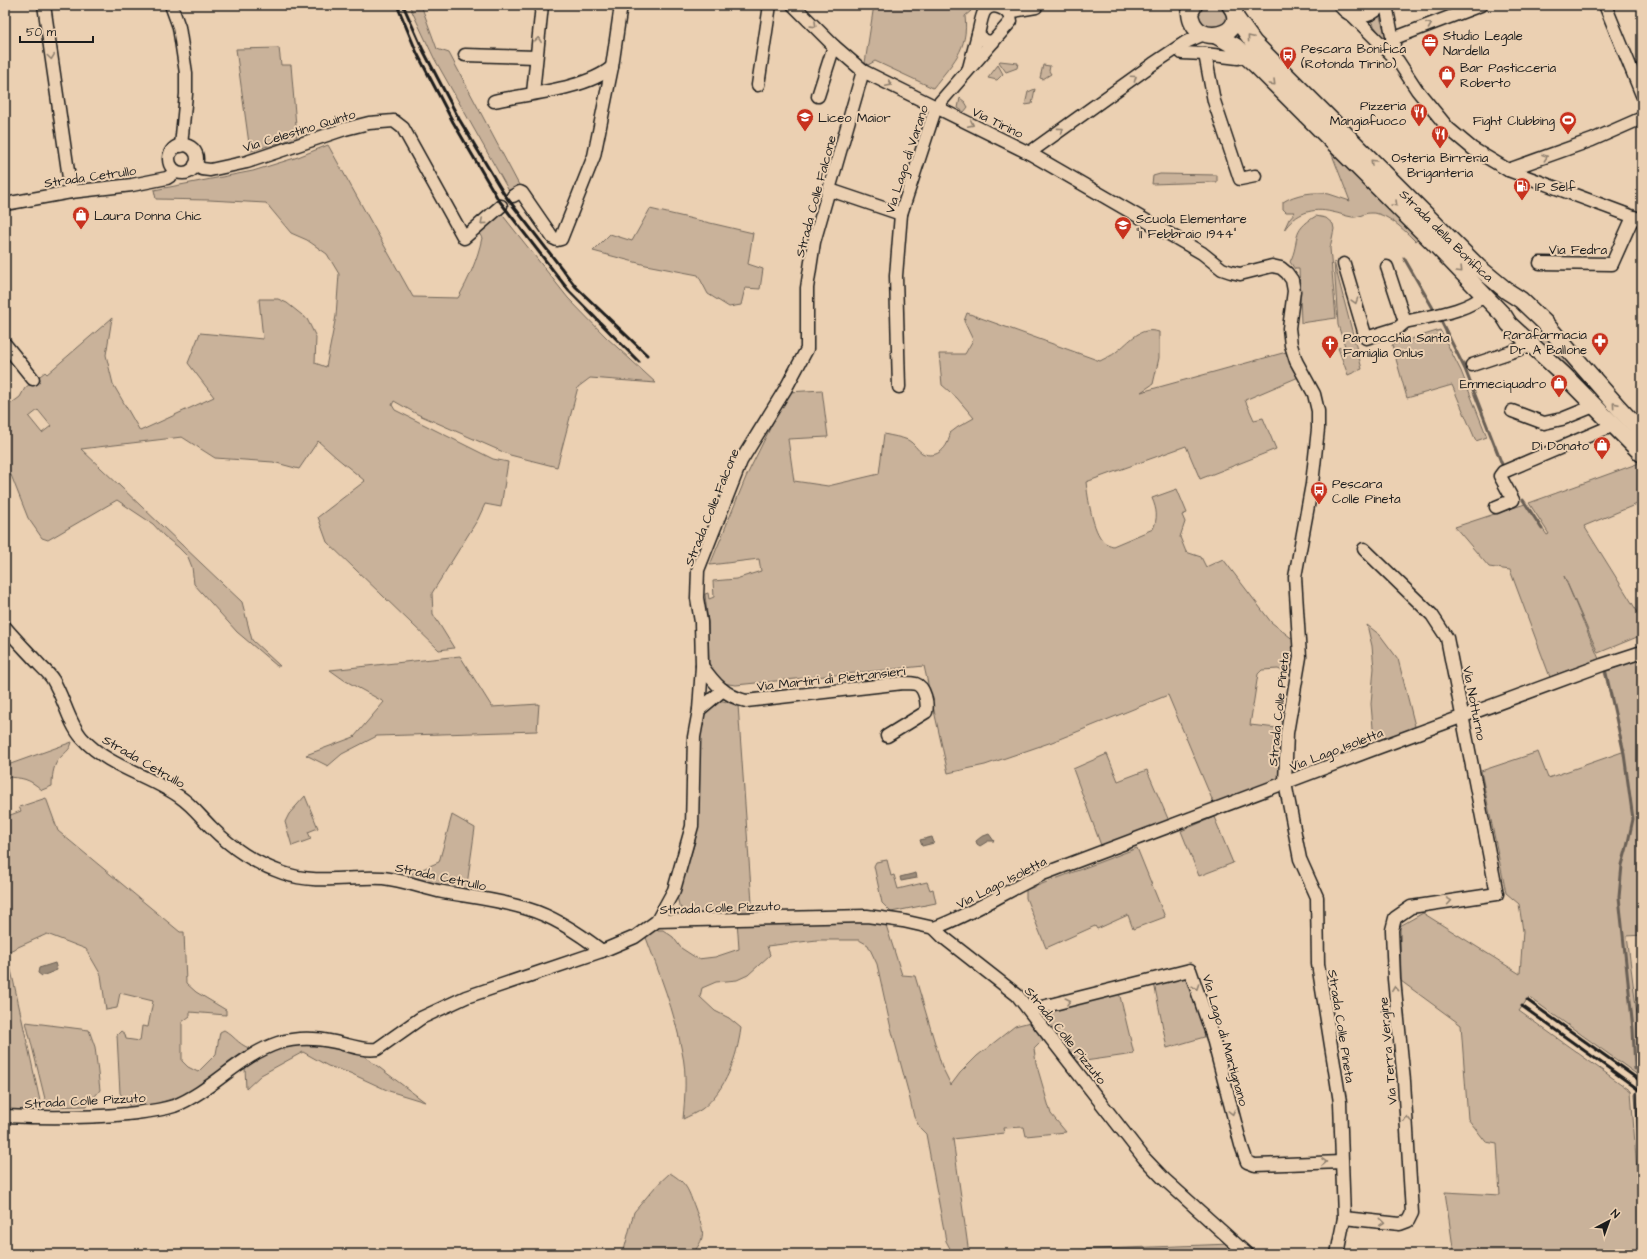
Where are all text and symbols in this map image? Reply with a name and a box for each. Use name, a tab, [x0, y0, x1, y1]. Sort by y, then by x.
scale bar	[20, 18, 93, 44]
one-way arrow	[809, 20, 817, 28]
one-way arrow	[1425, 21, 1432, 29]
text: 50 m	[26, 24, 57, 41]
place label: Studio Legale Nardella	[1443, 27, 1523, 60]
office icon: Studio Legale Nardella	[1420, 32, 1440, 57]
one-way arrow	[1247, 35, 1254, 43]
one-way arrow	[533, 37, 542, 43]
place label: Pescara Bonifica (Rotonda Tirino)	[1301, 40, 1407, 73]
bus stop icon: Pescara Bonifica (Rotonda Tirino)	[1278, 45, 1298, 70]
one-way arrow	[46, 54, 55, 61]
place label: Bar Pasticceria Roberto	[1460, 59, 1557, 92]
shop icon: Bar Pasticceria Roberto	[1437, 64, 1457, 89]
one-way arrow	[1130, 75, 1137, 83]
one-way arrow	[1268, 78, 1276, 85]
one-way arrow	[885, 79, 892, 87]
place label: Pizzeria Mangiafuoco	[1330, 97, 1407, 131]
street label: Via Lago di Varano	[881, 102, 934, 216]
restaurant icon: Pizzeria Mangiafuoco	[1409, 102, 1429, 127]
street label: Via Tirino	[969, 103, 1027, 143]
street label: Via Celestino Quinto	[241, 105, 358, 157]
school or university icon: Liceo Maior	[795, 107, 815, 132]
place label: Liceo Maior	[818, 109, 891, 127]
sports icon: Fight Clubbing	[1558, 110, 1578, 135]
place label: Fight Clubbing	[1473, 112, 1555, 131]
one-way arrow	[967, 119, 974, 127]
restaurant icon: Osteria Birreria Briganteria	[1430, 124, 1450, 149]
one-way arrow	[1057, 127, 1064, 135]
street label: Strada Colle Falcone	[791, 133, 841, 259]
place label: Osteria Birreria Briganteria	[1392, 149, 1489, 183]
one-way arrow	[1541, 153, 1548, 162]
one-way arrow	[1370, 159, 1378, 167]
street label: Strada Cetrullo	[43, 162, 138, 192]
fuel station icon: IP Self	[1512, 176, 1532, 201]
place label: IP Self	[1535, 178, 1576, 196]
street label: Strada della Bonifica	[1395, 186, 1497, 286]
one-way arrow	[1390, 199, 1398, 207]
shop icon: Laura Donna Chic	[71, 205, 91, 230]
place label: Laura Donna Chic	[94, 207, 202, 225]
place label: Scuola Elementare "11 Febbraio 1944"	[1136, 210, 1247, 243]
school or university icon: Scuola Elementare "11 Febbraio 1944"	[1113, 215, 1133, 240]
one-way arrow	[480, 218, 487, 225]
street label: Via Fedra	[1549, 241, 1608, 259]
one-way arrow	[1455, 265, 1463, 273]
one-way arrow	[1350, 298, 1359, 305]
place label: Parafarmacia Dr. A Ballone	[1503, 326, 1587, 359]
place label: Parrocchia Santa Famiglia Onlus	[1343, 329, 1450, 363]
pharmacy icon: Parafarmacia Dr. A Ballone	[1590, 331, 1610, 356]
church icon: Parrocchia Santa Famiglia Onlus	[1320, 334, 1340, 359]
shop icon: Emmeciquadro	[1549, 373, 1569, 398]
place label: Emmeciquadro	[1460, 375, 1547, 393]
one-way arrow	[1613, 402, 1620, 409]
shop icon: Di Donato	[1592, 435, 1612, 460]
place label: Di Donato	[1532, 437, 1590, 455]
street label: Strada Colle Falcone	[680, 446, 744, 569]
place label: Pescara Colle Pineta	[1332, 475, 1401, 508]
bus stop icon: Pescara Colle Pineta	[1309, 480, 1329, 505]
street label: Strada Colle Pineta	[1264, 651, 1294, 767]
street label: Via Martiri di Pietransieri	[756, 662, 906, 696]
street label: Via Notturno	[1458, 664, 1490, 743]
street label: Via Lago Isoletta	[1287, 724, 1386, 777]
street label: Strada Cetrullo	[99, 731, 189, 793]
street label: Via Lago Isoletta	[953, 852, 1050, 914]
street label: Strada Cetrullo	[394, 859, 489, 896]
street label: Strada Colle Pizzuto	[659, 897, 782, 919]
one-way arrow	[1446, 897, 1453, 906]
street label: Strada Colle Pineta	[1323, 968, 1359, 1084]
street label: Via Lago di Martignano	[1197, 972, 1253, 1109]
street label: Strada Colle Pizzuto	[1020, 983, 1111, 1089]
one-way arrow	[1192, 984, 1200, 991]
one-way arrow	[1391, 986, 1400, 992]
street label: Via Terra Vergine	[1374, 996, 1403, 1105]
one-way arrow	[1065, 997, 1071, 1005]
street label: Strada Colle Pizzuto	[24, 1089, 147, 1113]
one-way arrow	[1227, 1108, 1236, 1115]
one-way arrow	[1402, 1116, 1411, 1122]
one-way arrow	[1321, 1158, 1327, 1167]
north arrow	[1589, 1201, 1629, 1241]
text: N	[1608, 1206, 1623, 1222]
one-way arrow	[1379, 1217, 1385, 1226]

